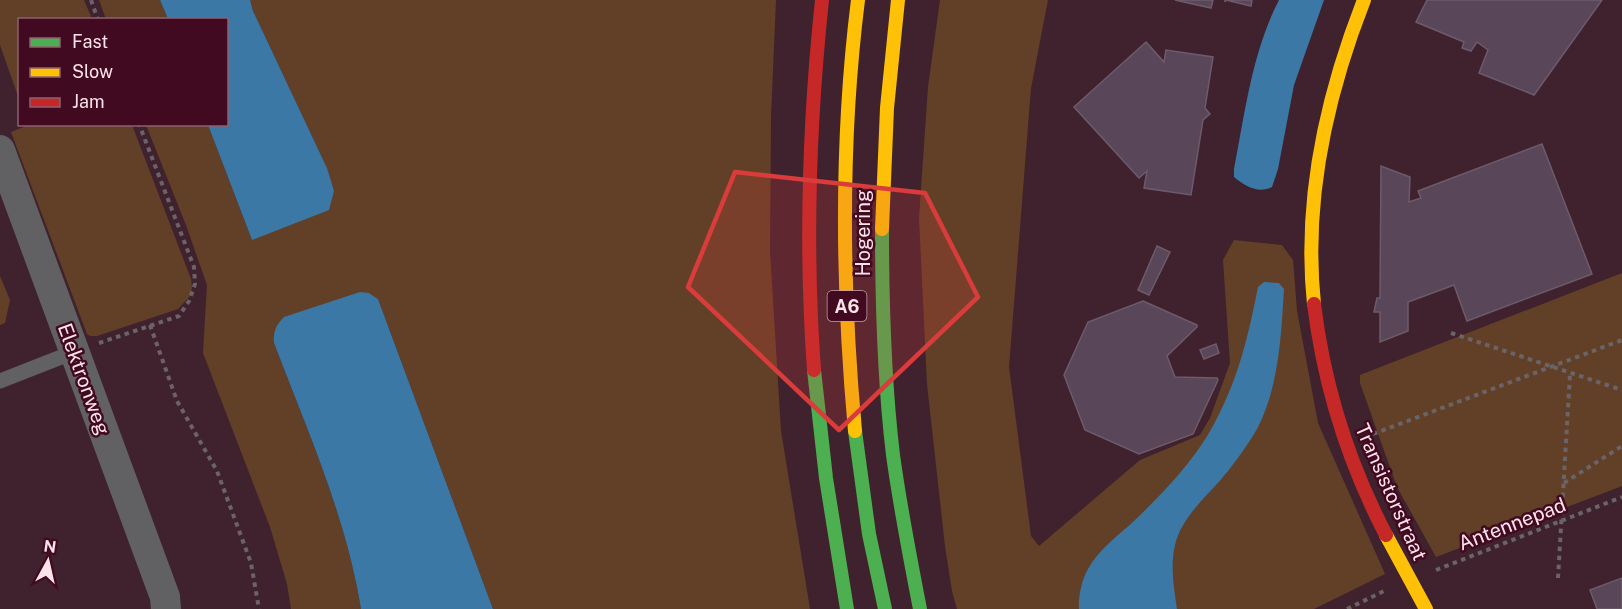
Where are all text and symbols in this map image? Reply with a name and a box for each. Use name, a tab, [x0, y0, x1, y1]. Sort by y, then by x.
legend	[18, 18, 228, 126]
text: Fast	[72, 31, 108, 52]
text: Slow	[72, 61, 113, 82]
text: Jam	[72, 91, 105, 112]
street label: Hogering	[851, 190, 875, 276]
road number: A6	[828, 291, 866, 321]
street label: Elektronweg	[53, 320, 115, 438]
street label: Transistorstraat	[1350, 420, 1432, 564]
street label: Antennepad	[1455, 492, 1569, 556]
north arrow	[18, 531, 78, 591]
text: N	[42, 536, 58, 557]

